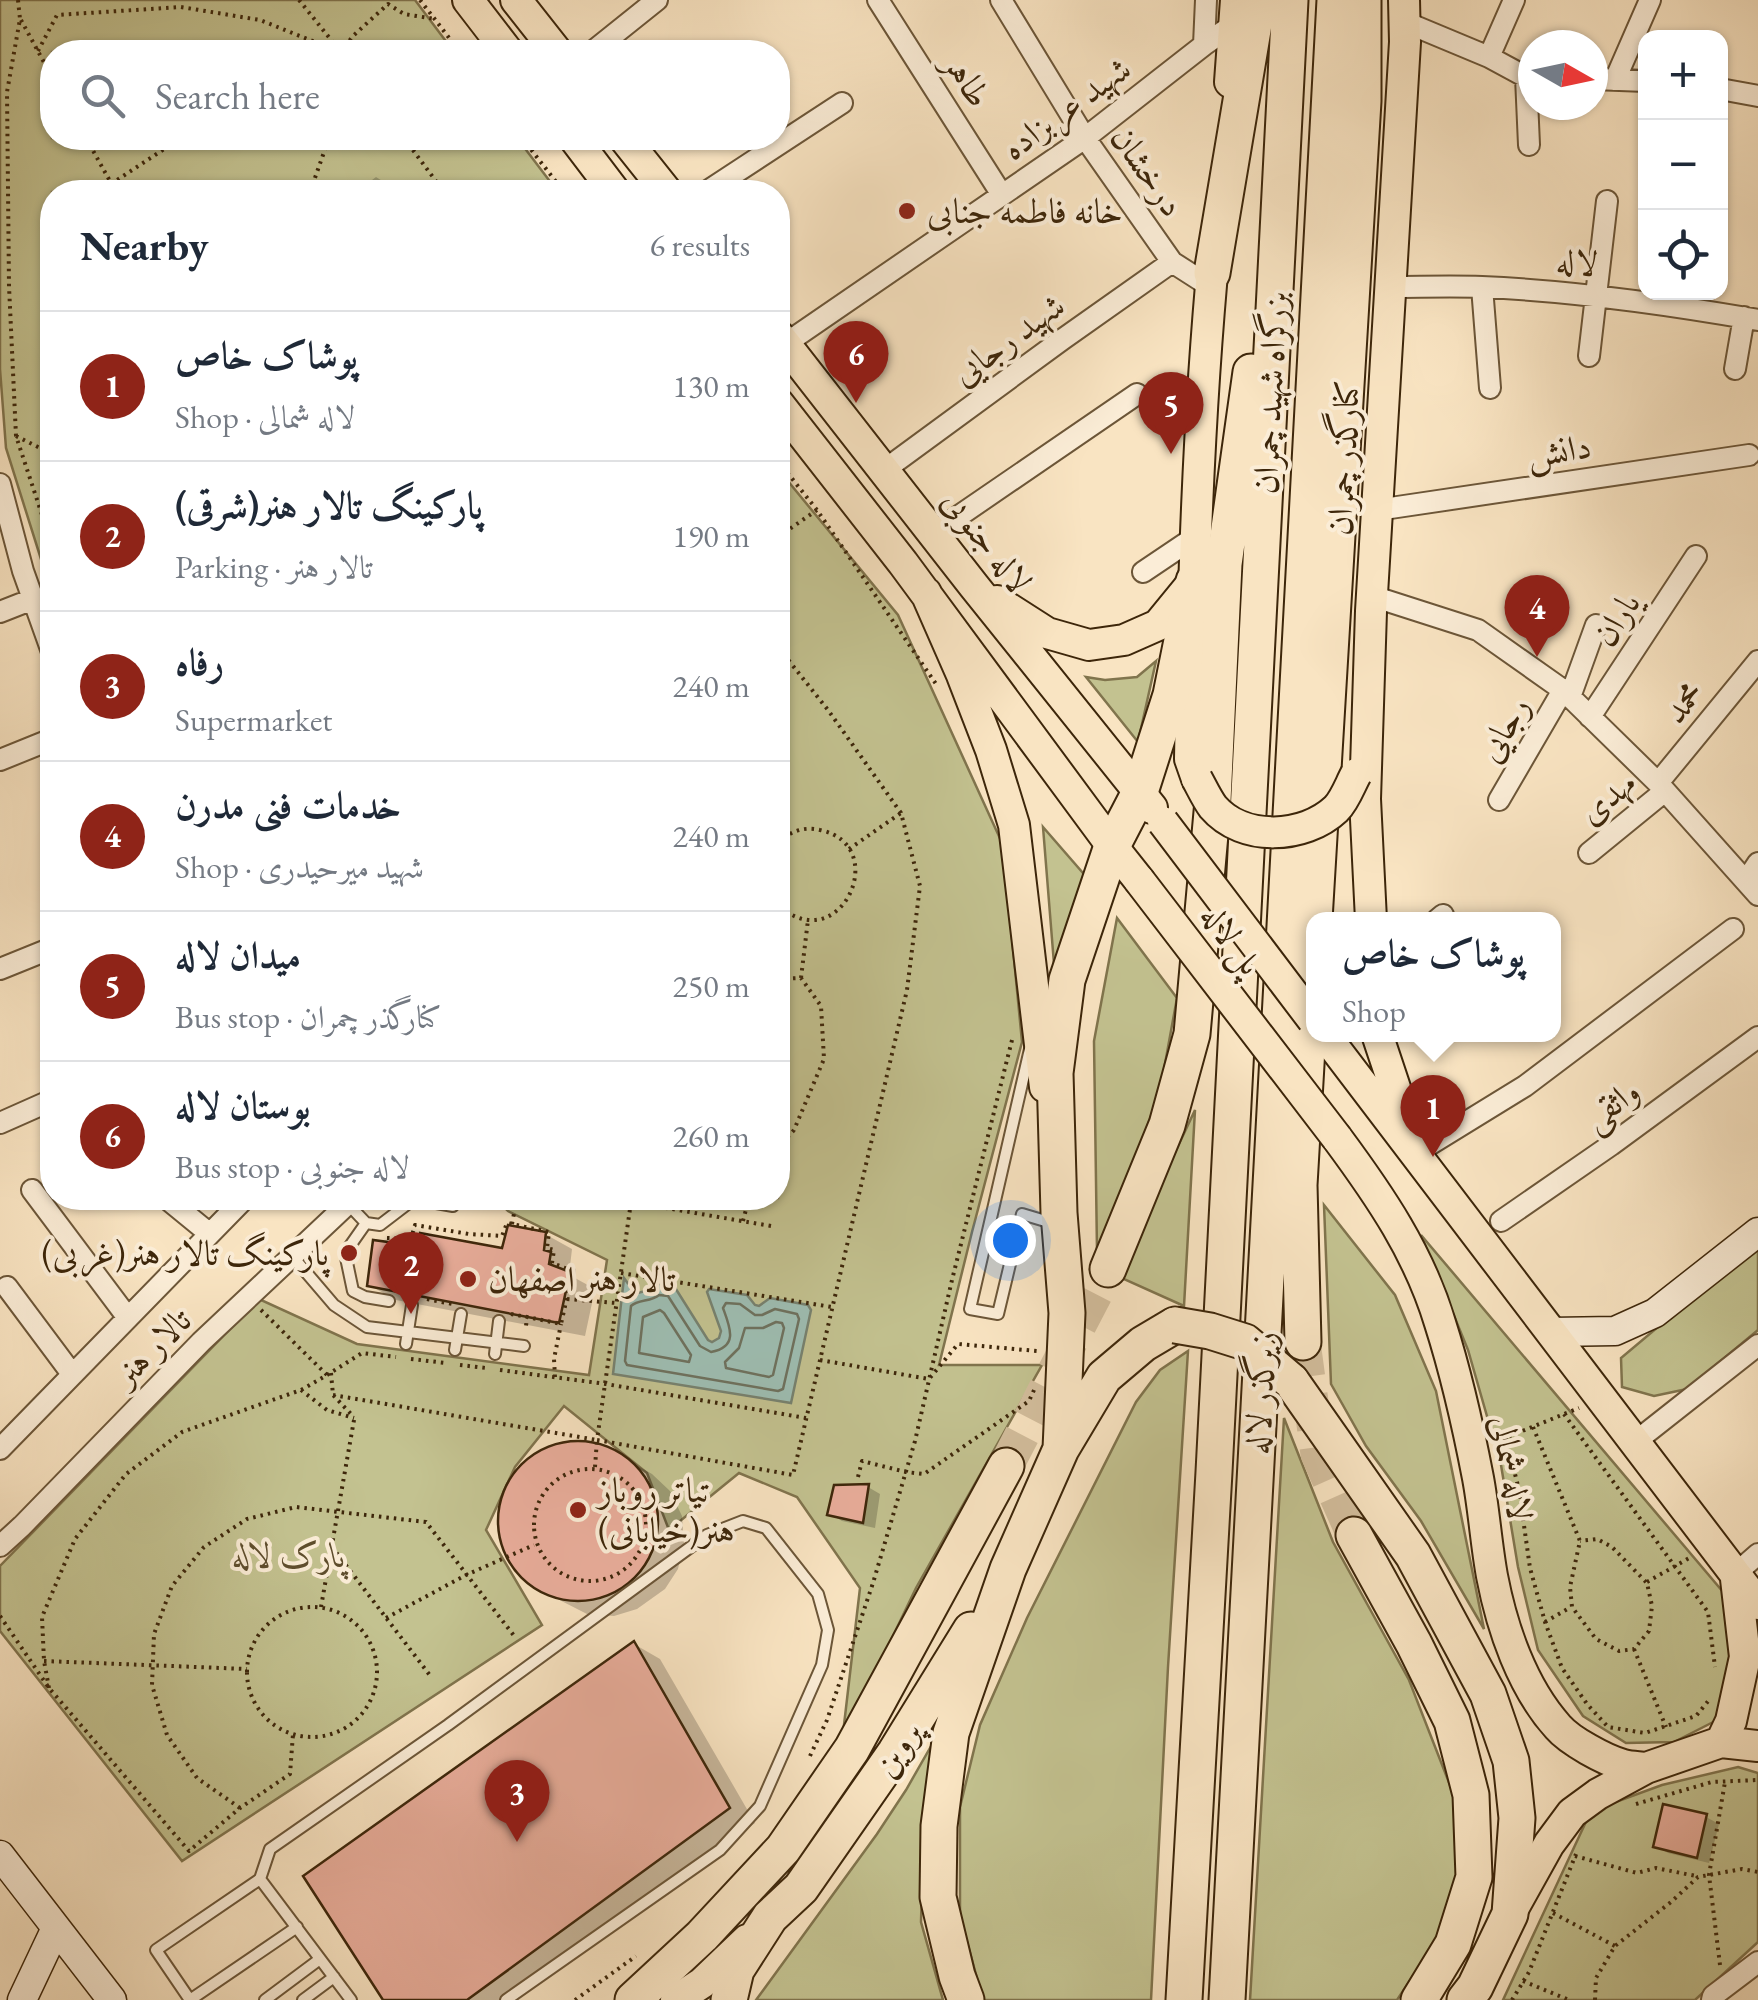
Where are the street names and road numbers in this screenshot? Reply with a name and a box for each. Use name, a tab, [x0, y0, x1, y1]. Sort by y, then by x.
street label: طاهر	[933, 42, 1002, 115]
street label: شهید عربزاده	[992, 45, 1141, 171]
street label: درخشان	[1101, 117, 1196, 225]
street label: لاله	[1554, 237, 1600, 286]
street label: شهید رجایی	[942, 282, 1074, 396]
street label: بزرگراه شهید چمران	[1242, 291, 1298, 495]
street label: کنارگذر چمران	[1314, 379, 1369, 537]
street label: دانش	[1524, 423, 1594, 478]
street label: لاله جنوبی	[930, 479, 1042, 604]
street label: یاران	[1581, 581, 1651, 655]
street label: محمد	[1652, 671, 1713, 732]
street label: رجایی	[1466, 688, 1541, 771]
street label: مهدی	[1569, 760, 1645, 834]
street label: پل لاله	[1189, 894, 1275, 987]
street label: واثقی	[1573, 1068, 1650, 1143]
street label: تالار هنر	[101, 1298, 201, 1398]
street label: زیرگذر لاله	[1232, 1330, 1285, 1456]
street label: لاله شمالی	[1481, 1412, 1544, 1524]
street label: پروین	[862, 1710, 934, 1786]

